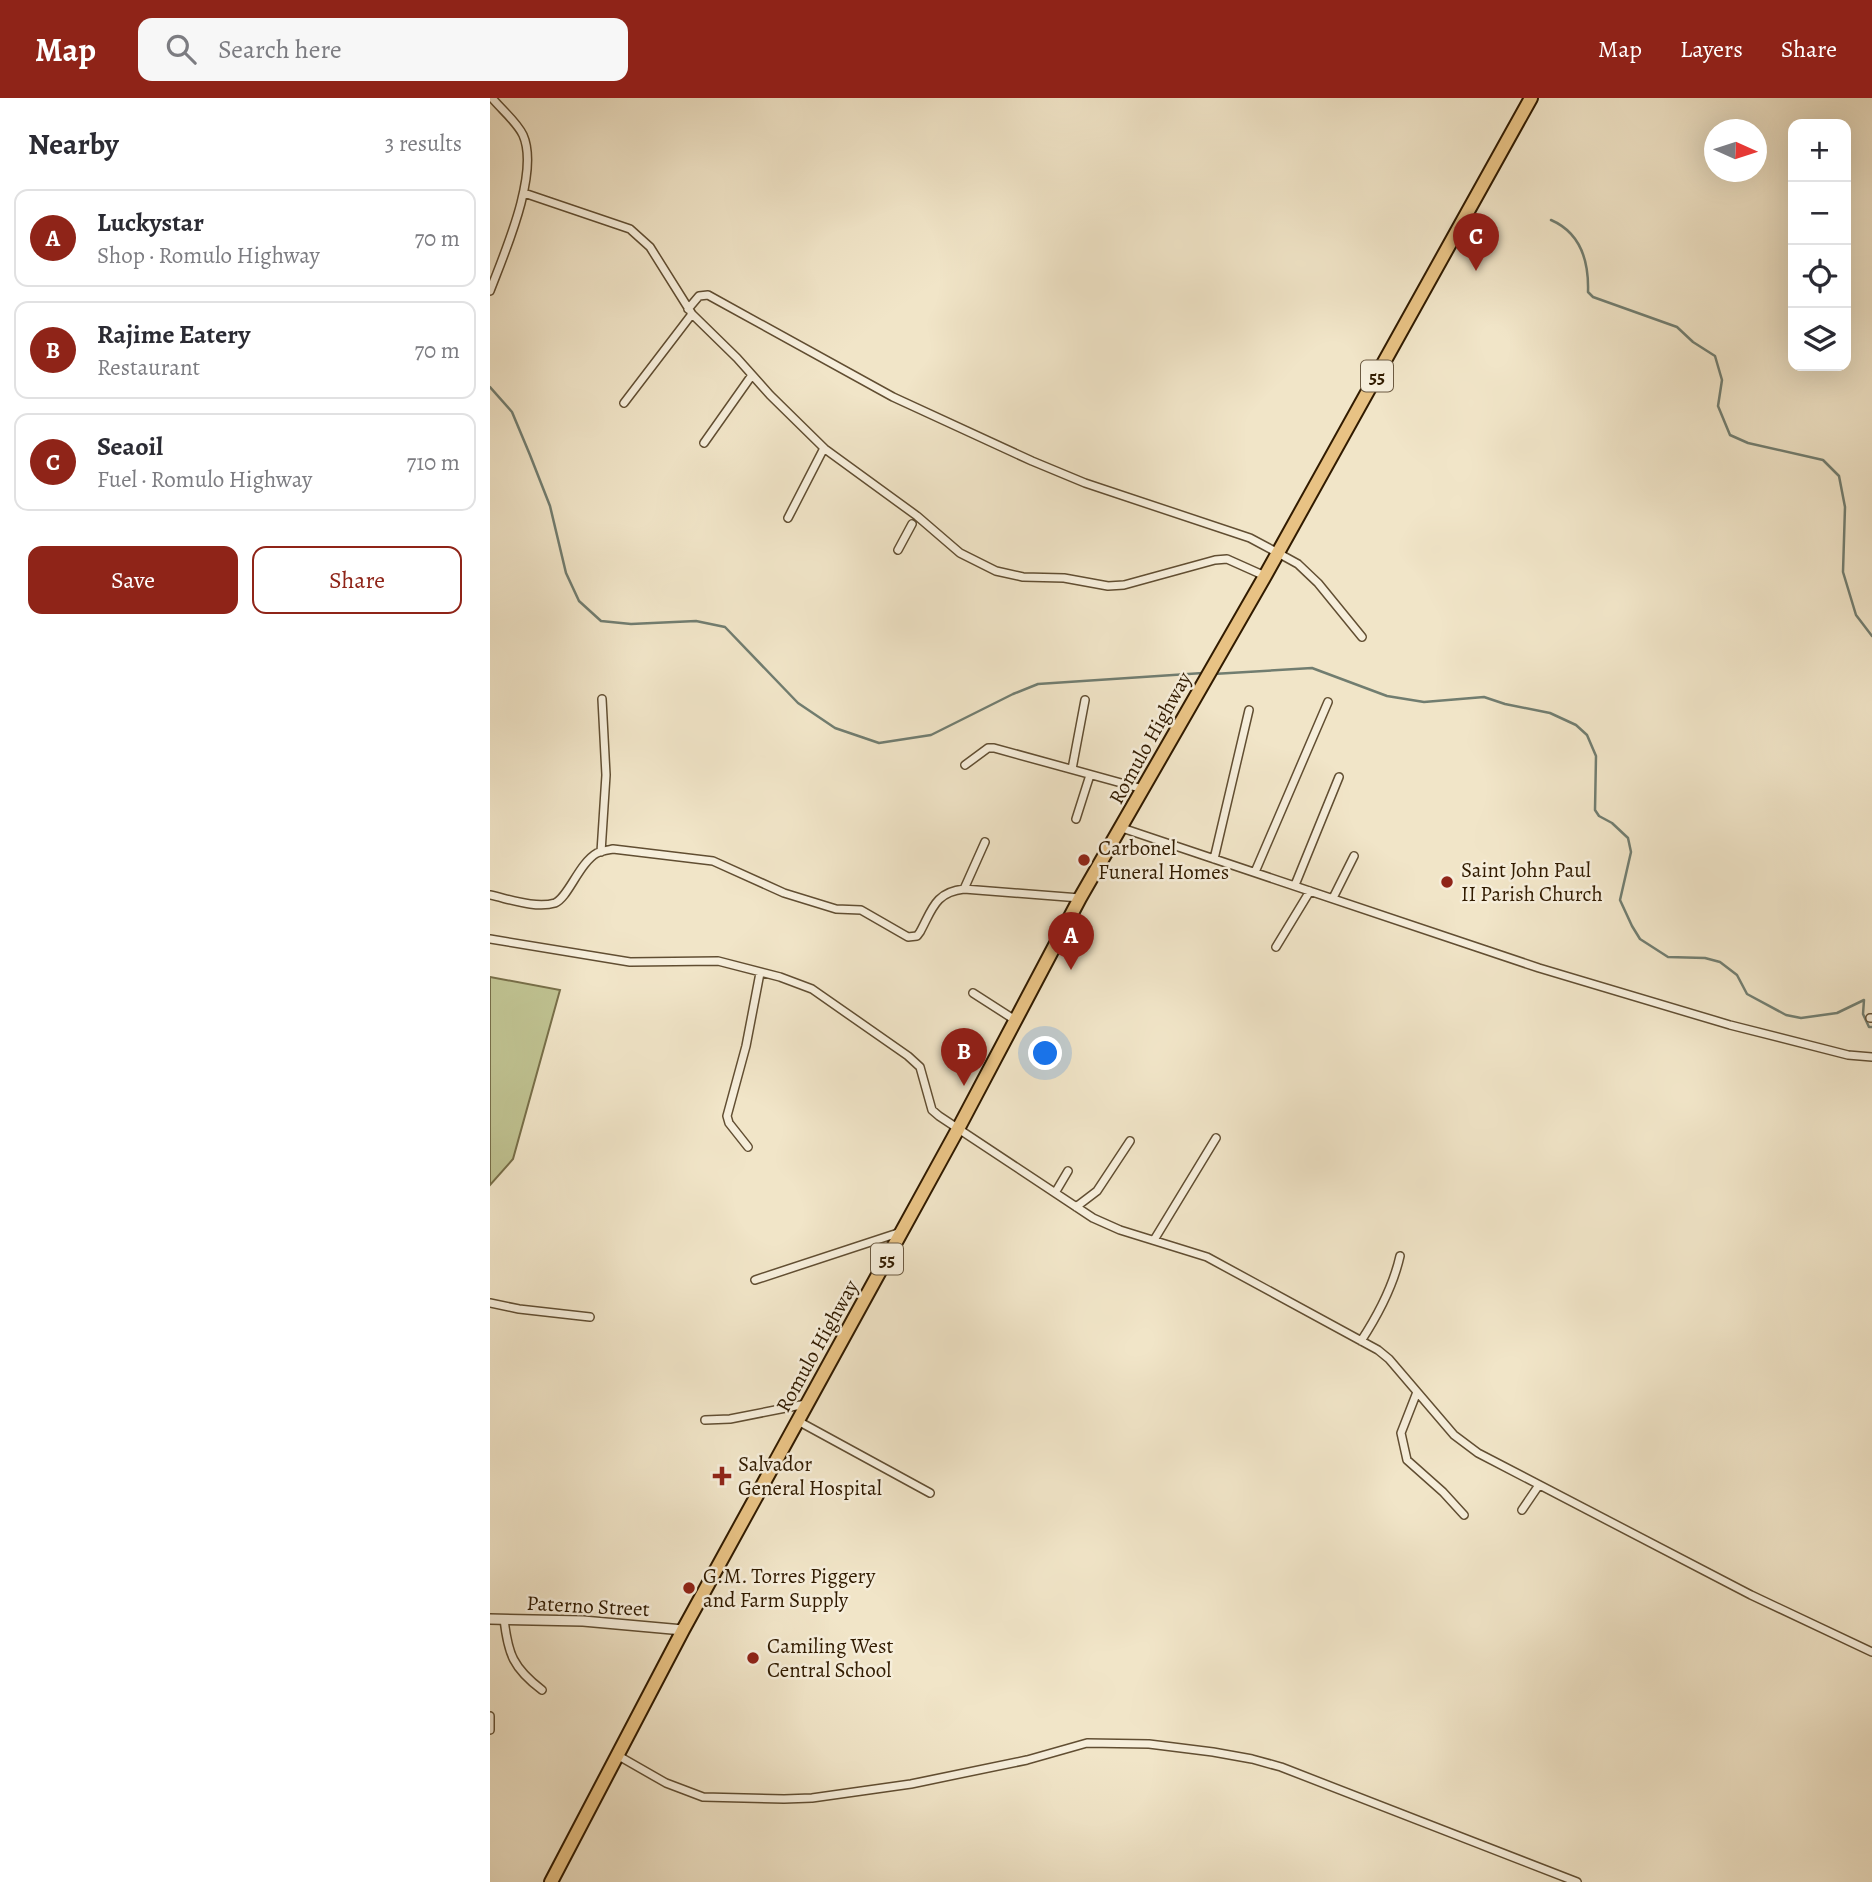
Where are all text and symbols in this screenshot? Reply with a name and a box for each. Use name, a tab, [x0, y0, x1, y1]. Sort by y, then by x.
search box	[138, 18, 628, 81]
text: Map	[35, 27, 96, 72]
icon: search	[162, 30, 200, 68]
text: Search here	[218, 32, 342, 67]
text: Map	[1598, 33, 1642, 65]
text: Layers	[1680, 33, 1743, 65]
text: Share	[1781, 33, 1837, 65]
north arrow	[1704, 119, 1767, 182]
map controls	[1788, 119, 1851, 371]
button: +	[1788, 119, 1851, 182]
text: Nearby	[28, 124, 119, 164]
text: 3 results	[385, 128, 462, 159]
button: −	[1788, 182, 1851, 245]
text: Luckystar	[97, 205, 204, 240]
pin: C	[1453, 213, 1499, 271]
text: A	[46, 223, 60, 254]
text: 70 m	[414, 223, 460, 254]
text: Shop · Romulo Highway	[97, 240, 320, 271]
button: locate	[1788, 245, 1851, 308]
button: layers	[1788, 308, 1851, 371]
text: Rajime Eatery	[97, 317, 250, 352]
text: B	[46, 335, 60, 366]
text: 70 m	[414, 335, 460, 366]
text: Restaurant	[97, 352, 200, 383]
road number: 55	[1361, 360, 1393, 392]
text: Seaoil	[97, 429, 163, 464]
text: C	[46, 447, 60, 478]
text: 710 m	[407, 447, 460, 478]
text: Fuel · Romulo Highway	[97, 464, 312, 495]
button: Save	[28, 546, 238, 614]
button: Share	[252, 546, 462, 614]
street label: Romulo Highway	[1102, 666, 1198, 809]
place label: Carbonel Funeral Homes	[1098, 834, 1229, 886]
marker: Carbonel Funeral Homes	[1076, 852, 1092, 868]
place label: Saint John Paul II Parish Church	[1461, 856, 1603, 908]
marker: Saint John Paul II Parish Church	[1439, 874, 1455, 890]
pin: A	[1048, 912, 1094, 970]
pin: B	[941, 1028, 987, 1086]
your location	[1028, 1036, 1062, 1070]
road number: 55	[871, 1244, 903, 1274]
street label: Romulo Highway	[769, 1274, 865, 1417]
place label: Salvador General Hospital	[738, 1450, 882, 1502]
marker: Salvador General Hospital	[712, 1466, 732, 1486]
place label: G.M. Torres Piggery and Farm Supply	[703, 1562, 876, 1614]
marker: G.M. Torres Piggery and Farm Supply	[681, 1580, 697, 1596]
street label: Paterno Street	[526, 1589, 650, 1623]
place label: Camiling West Central School	[767, 1632, 893, 1684]
marker: Camiling West Central School	[745, 1650, 761, 1666]

